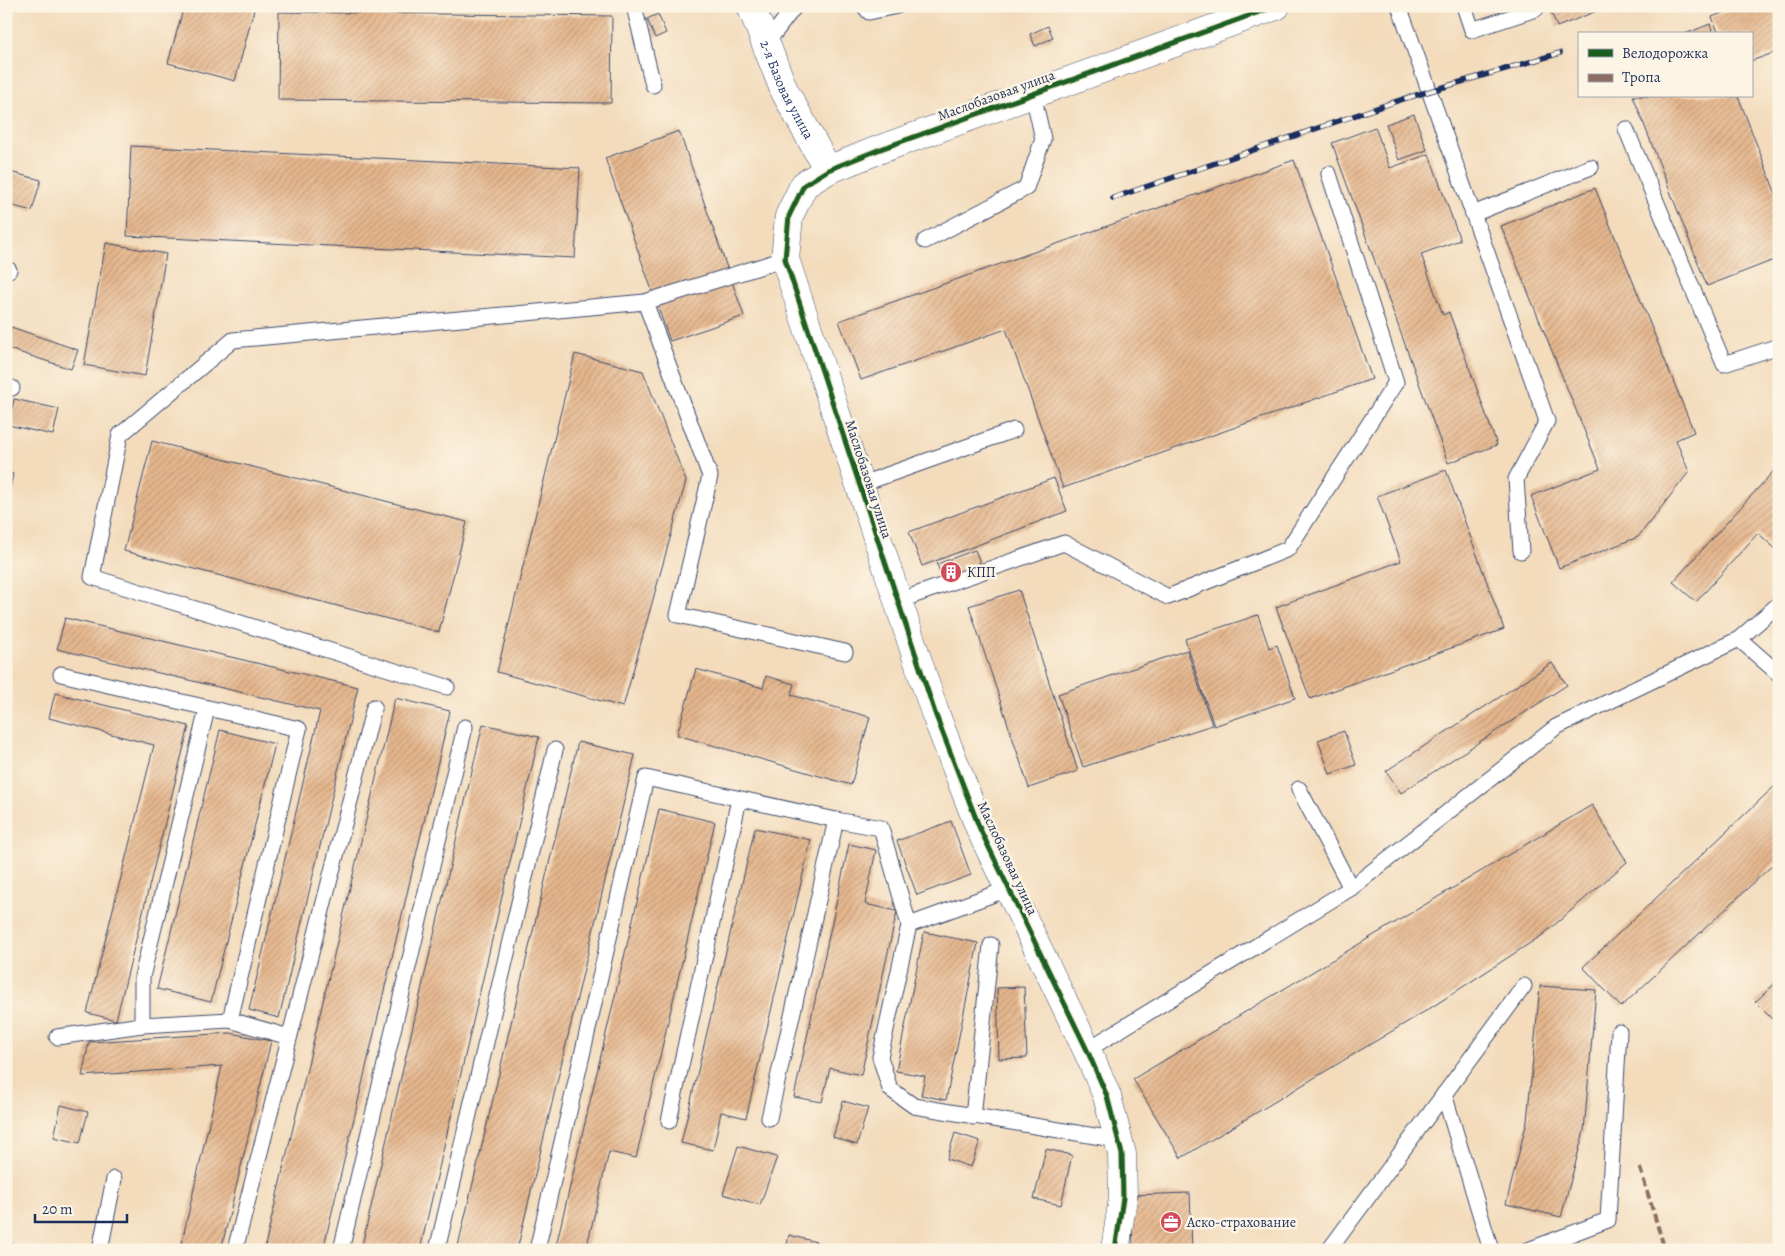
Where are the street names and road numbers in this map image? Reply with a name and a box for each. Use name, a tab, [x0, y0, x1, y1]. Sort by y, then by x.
street label: 2-я Базовая улица	[755, 37, 818, 143]
street label: Маслобазовая улица	[935, 65, 1058, 126]
street label: Маслобазовая улица	[840, 417, 897, 541]
street label: Маслобазовая улица	[973, 798, 1042, 919]

